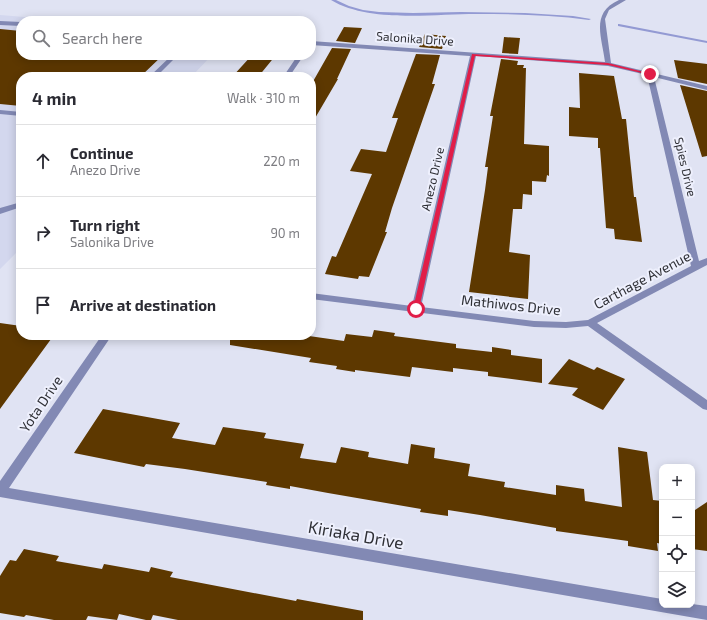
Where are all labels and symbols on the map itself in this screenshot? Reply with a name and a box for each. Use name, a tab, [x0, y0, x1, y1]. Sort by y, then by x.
street label: Salonika Drive	[376, 28, 454, 48]
route end	[641, 65, 659, 83]
street label: Spies Drive	[672, 136, 700, 198]
street label: Anezo Drive	[418, 146, 446, 212]
street label: Carthage Avenue	[590, 247, 693, 312]
street label: Mathiwos Drive	[461, 291, 562, 318]
route start	[407, 300, 425, 318]
street label: Yota Drive	[16, 372, 66, 435]
street label: Kiriaka Drive	[307, 516, 406, 552]

